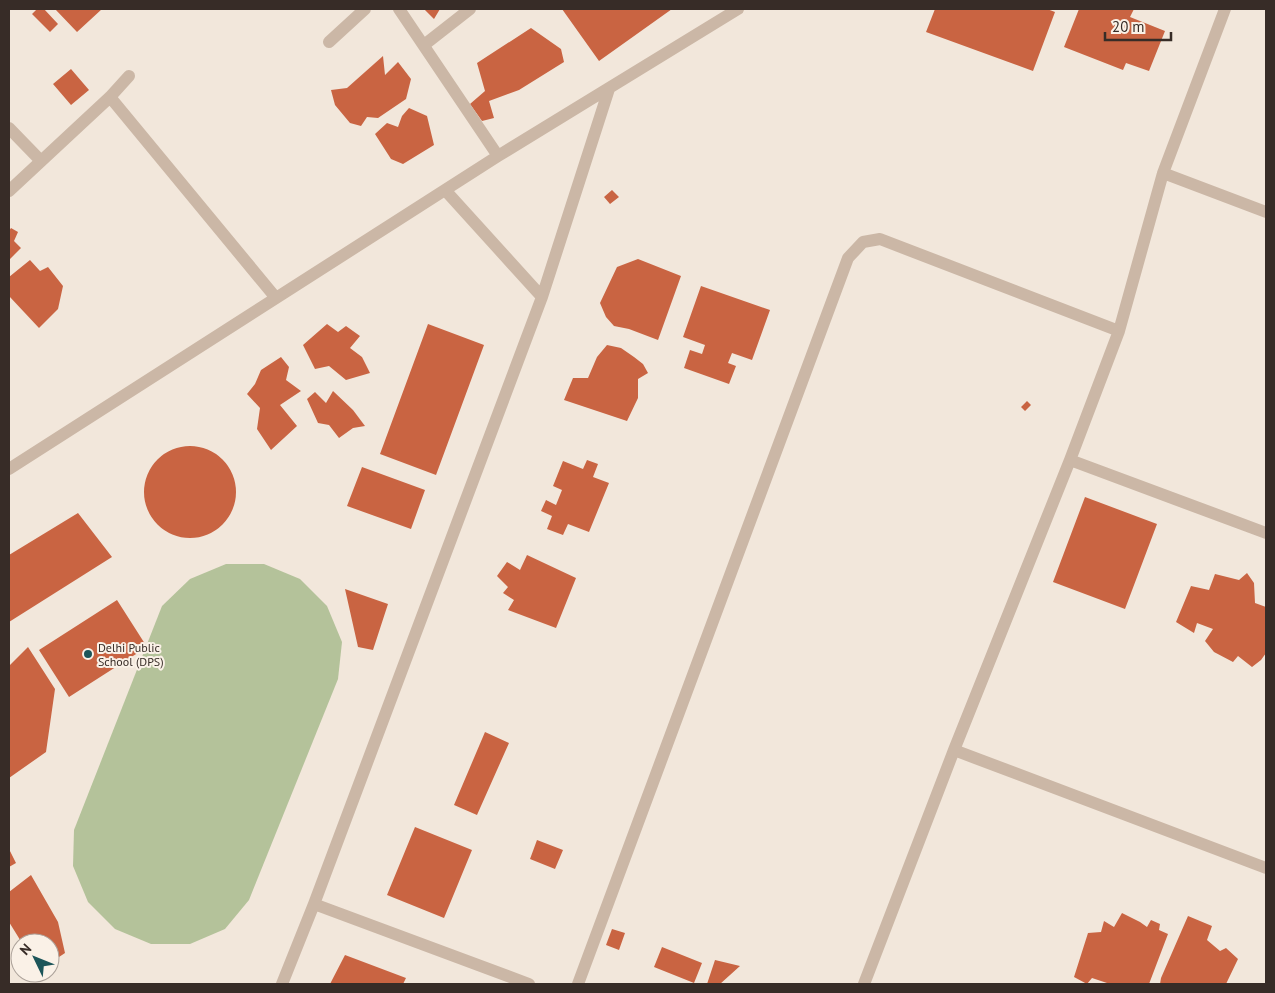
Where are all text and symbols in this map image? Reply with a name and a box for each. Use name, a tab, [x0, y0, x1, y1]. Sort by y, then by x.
scale bar	[1105, 10, 1171, 42]
text: 20 m	[1112, 17, 1145, 36]
place label: Delhi Public School (DPS)	[98, 640, 164, 669]
marker: Delhi Public School (DPS)	[82, 648, 94, 660]
north arrow	[10, 933, 60, 983]
text: N	[16, 940, 35, 959]

